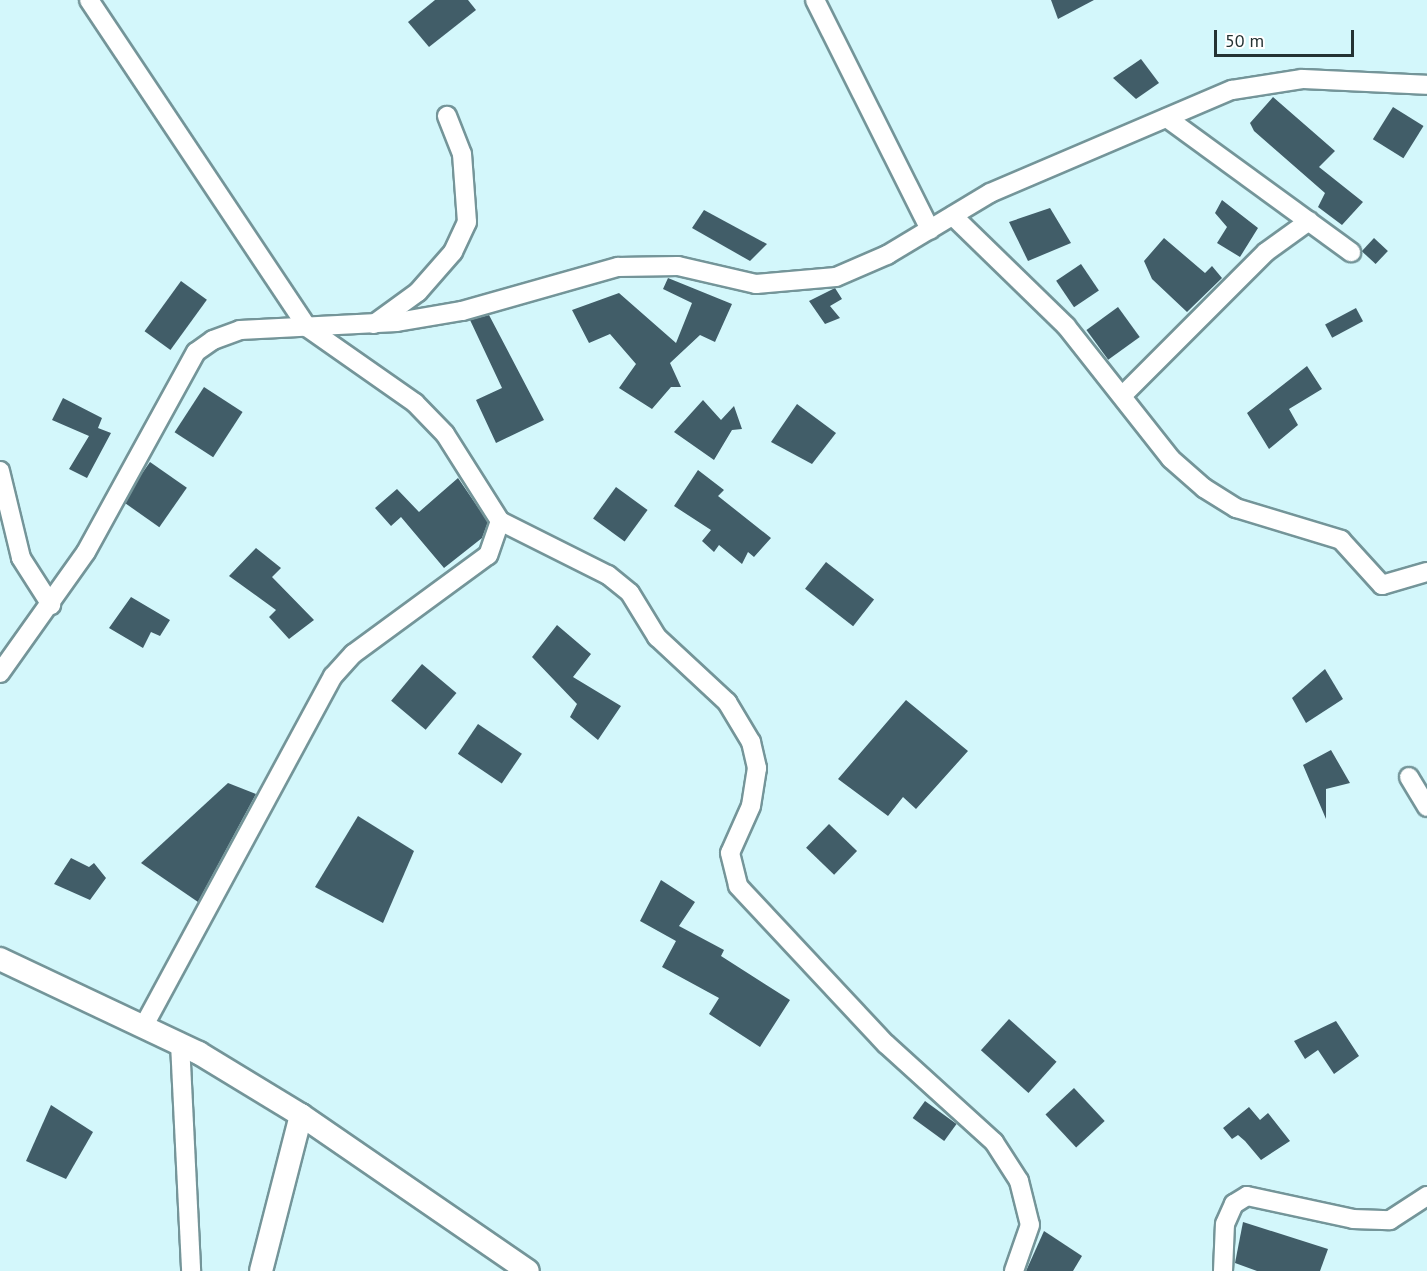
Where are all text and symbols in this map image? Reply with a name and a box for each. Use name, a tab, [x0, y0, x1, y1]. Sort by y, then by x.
scale bar	[1217, 18, 1356, 56]
text: 50 m	[1225, 29, 1264, 52]

